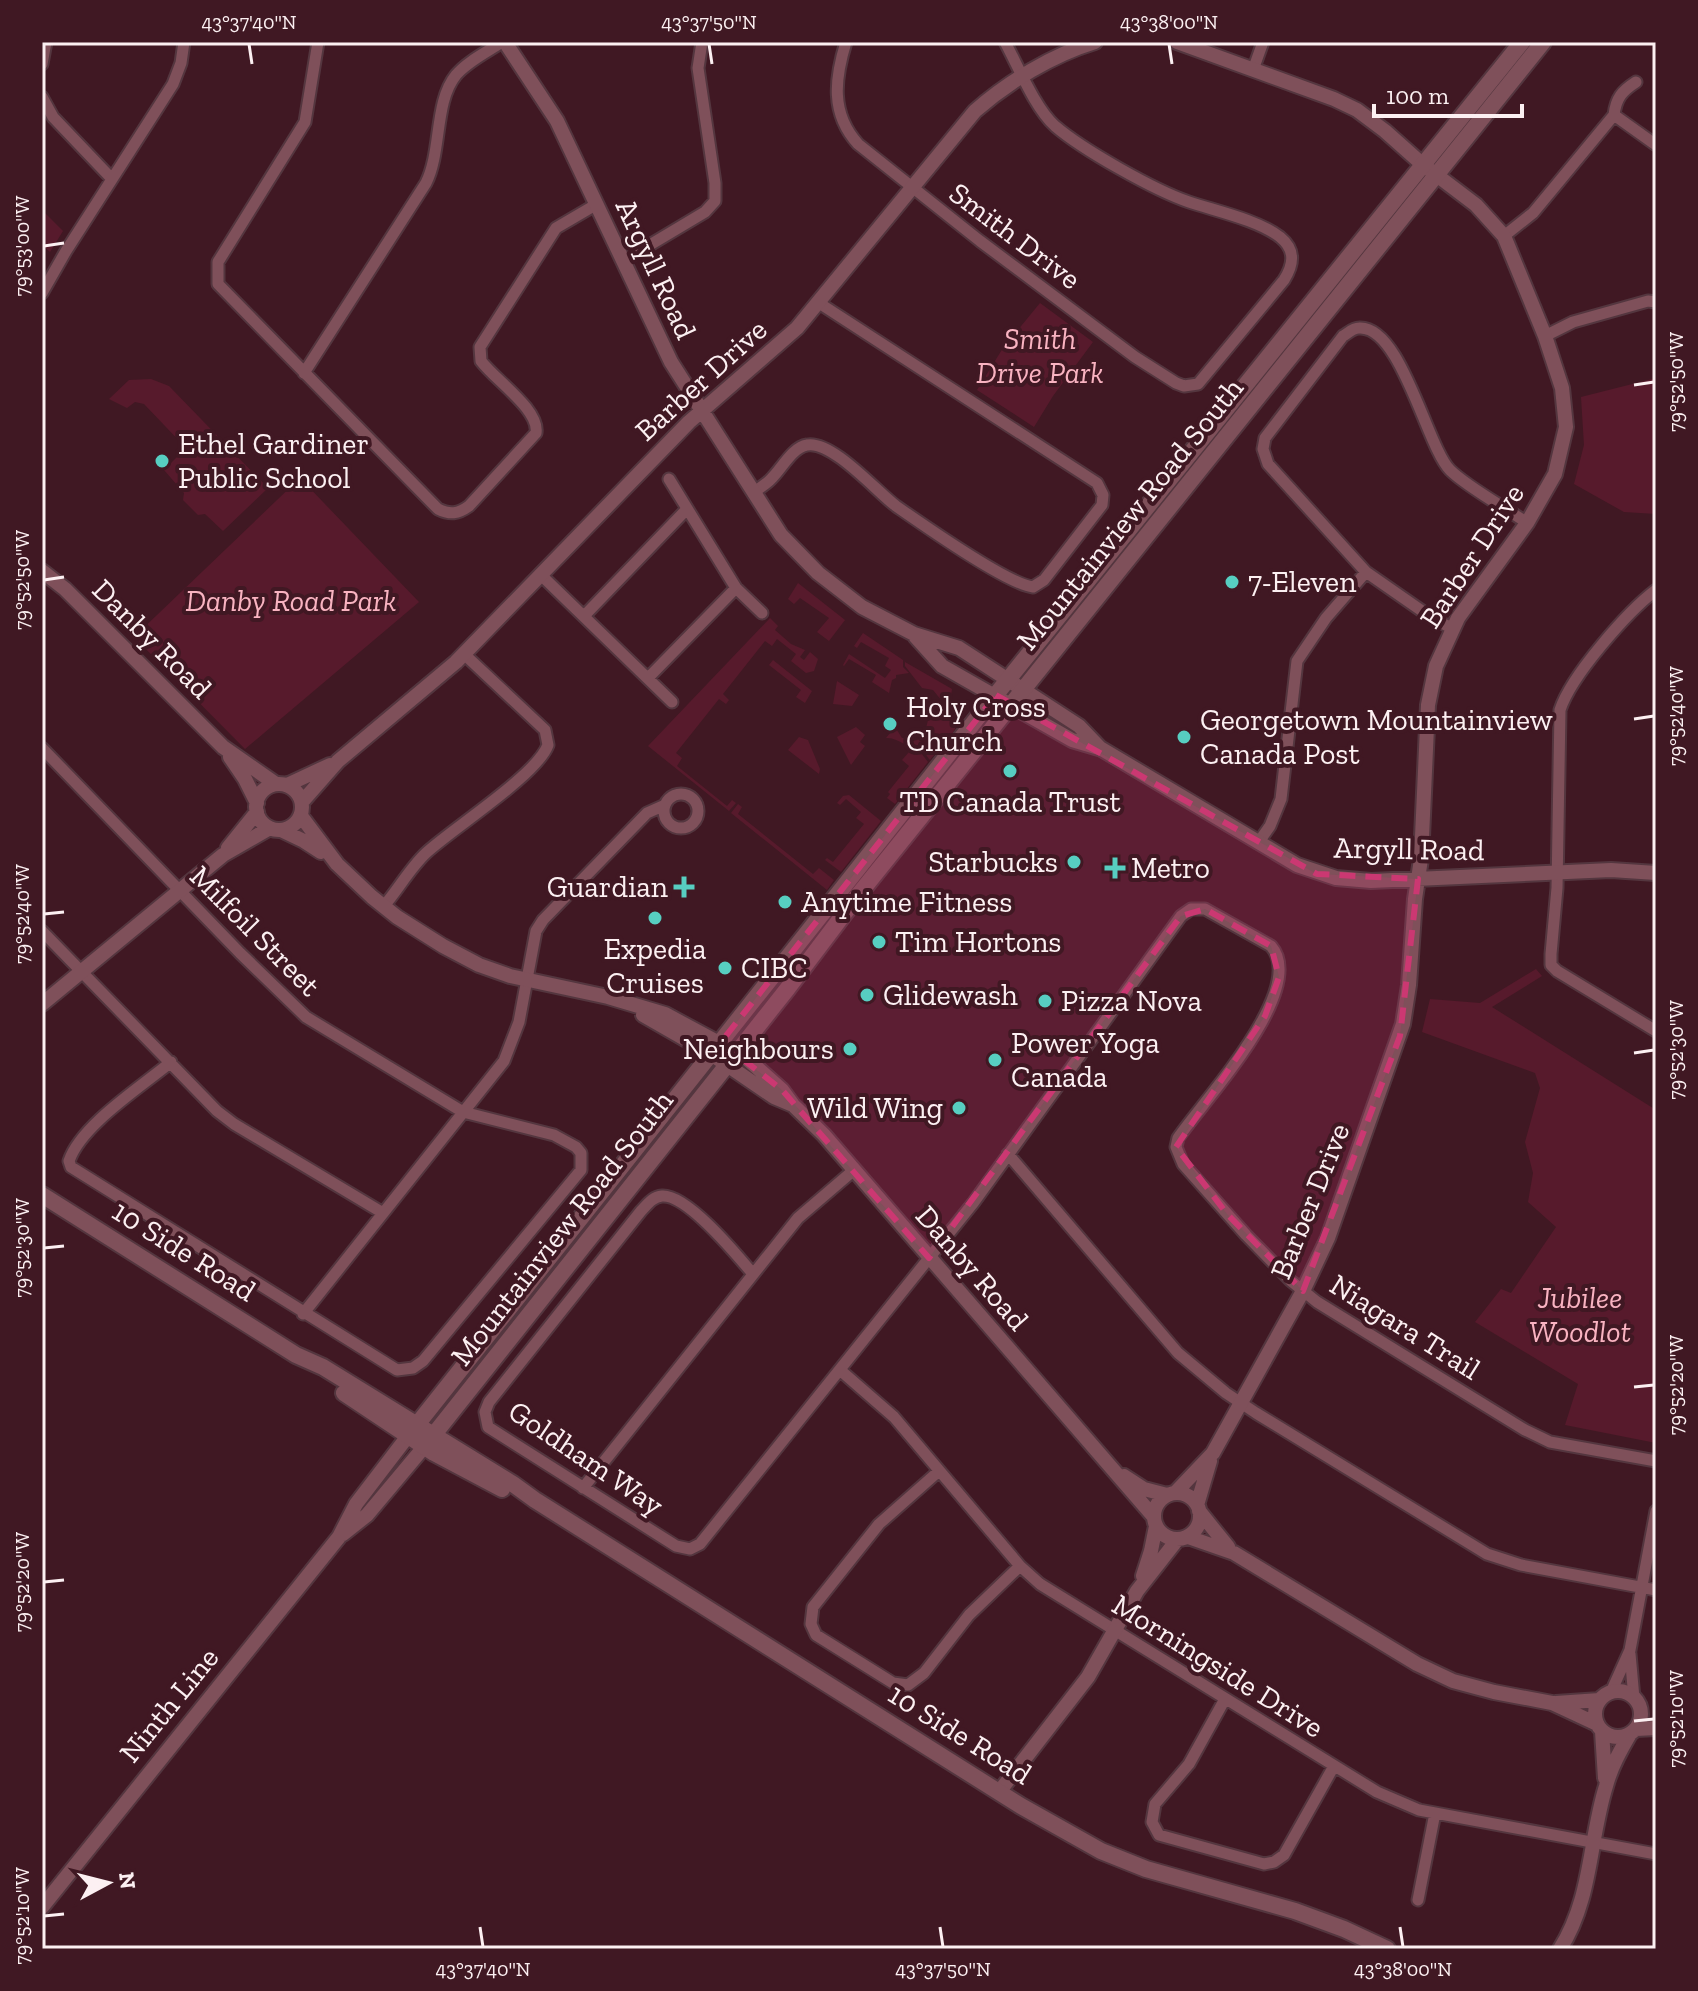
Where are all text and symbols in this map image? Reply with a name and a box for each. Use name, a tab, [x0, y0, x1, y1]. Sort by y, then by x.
text: 43°37'40"N	[201, 10, 297, 34]
text: 43°37'50"N	[661, 10, 757, 34]
text: 43°38'00"N	[1120, 10, 1218, 34]
scale bar	[1374, 68, 1522, 118]
text: 100 m	[1386, 81, 1449, 110]
street label: Smith Drive	[942, 175, 1088, 297]
street label: Argyll Road	[608, 193, 704, 345]
text: 79°53'00"W	[10, 195, 34, 296]
street label: Barber Drive	[628, 311, 774, 449]
park label: Smith Drive Park	[976, 321, 1104, 391]
text: 79°52'50"W	[1664, 332, 1688, 432]
street label: Mountainview Road South	[1009, 370, 1251, 657]
place label: Ethel Gardiner Public School	[178, 426, 369, 496]
marker: Ethel Gardiner Public School	[153, 452, 171, 470]
street label: Barber Drive	[1412, 477, 1532, 635]
text: 79°52'50"W	[10, 530, 34, 630]
place label: 7-Eleven	[1248, 564, 1356, 600]
street label: Danby Road	[85, 572, 220, 707]
marker: 7-Eleven	[1223, 573, 1241, 591]
park label: Danby Road Park	[186, 583, 396, 619]
text: 79°52'40"W	[1664, 666, 1688, 766]
place label: Holy Cross Church	[906, 689, 1046, 759]
place label: Georgetown Mountainview Canada Post	[1200, 702, 1553, 772]
marker: Holy Cross Church	[881, 715, 899, 733]
marker: Georgetown Mountainview Canada Post	[1175, 728, 1193, 746]
marker: TD Canada Trust	[1001, 762, 1019, 780]
place label: TD Canada Trust	[899, 784, 1121, 820]
street label: Argyll Road	[1333, 830, 1485, 868]
place label: Starbucks	[928, 844, 1058, 880]
place label: Metro	[1131, 850, 1210, 886]
marker: Starbucks	[1065, 853, 1083, 871]
street label: Milfoil Street	[182, 858, 328, 1004]
marker: Metro	[1106, 859, 1124, 877]
text: 79°52'40"W	[10, 864, 34, 964]
place label: Guardian	[547, 869, 668, 905]
marker: Guardian	[675, 878, 693, 896]
place label: Anytime Fitness	[801, 884, 1012, 920]
marker: Anytime Fitness	[776, 893, 794, 911]
marker: Expedia Cruises	[646, 909, 664, 927]
place label: Tim Hortons	[895, 924, 1062, 960]
place label: Expedia Cruises	[603, 931, 707, 1001]
marker: Tim Hortons	[870, 933, 888, 951]
place label: CIBC	[741, 950, 808, 986]
marker: CIBC	[716, 959, 734, 977]
place label: Glidewash	[883, 977, 1018, 1013]
place label: Pizza Nova	[1061, 983, 1202, 1019]
marker: Glidewash	[858, 986, 876, 1004]
marker: Pizza Nova	[1036, 992, 1054, 1010]
text: 79°52'30"W	[1664, 1000, 1688, 1100]
place label: Power Yoga Canada	[1011, 1025, 1160, 1095]
place label: Neighbours	[683, 1031, 834, 1067]
marker: Neighbours	[841, 1040, 859, 1058]
marker: Power Yoga Canada	[986, 1051, 1004, 1069]
street label: Mountainview Road South	[443, 1083, 681, 1373]
place label: Wild Wing	[807, 1090, 943, 1126]
marker: Wild Wing	[950, 1099, 968, 1117]
street label: Barber Drive	[1262, 1118, 1358, 1284]
street label: 10 Side Road	[106, 1193, 263, 1309]
text: 79°52'30"W	[10, 1198, 34, 1298]
street label: Danby Road	[908, 1198, 1036, 1338]
street label: Niagara Trail	[1323, 1267, 1487, 1387]
park label: Jubilee Woodlot	[1529, 1280, 1631, 1350]
text: 79°52'20"W	[1664, 1335, 1688, 1435]
street label: Goldham Way	[502, 1393, 671, 1523]
text: 79°52'20"W	[10, 1532, 34, 1632]
street label: Morningside Drive	[1106, 1586, 1330, 1746]
street label: Ninth Line	[112, 1640, 226, 1770]
text: 79°52'10"W	[1664, 1670, 1688, 1768]
street label: 10 Side Road	[882, 1676, 1039, 1792]
north arrow	[68, 1843, 148, 1923]
text: 79°52'10"W	[10, 1867, 34, 1965]
text: N	[113, 1871, 142, 1891]
text: 43°37'40"N	[435, 1957, 531, 1981]
text: 43°37'50"N	[895, 1957, 991, 1981]
text: 43°38'00"N	[1354, 1957, 1452, 1981]

